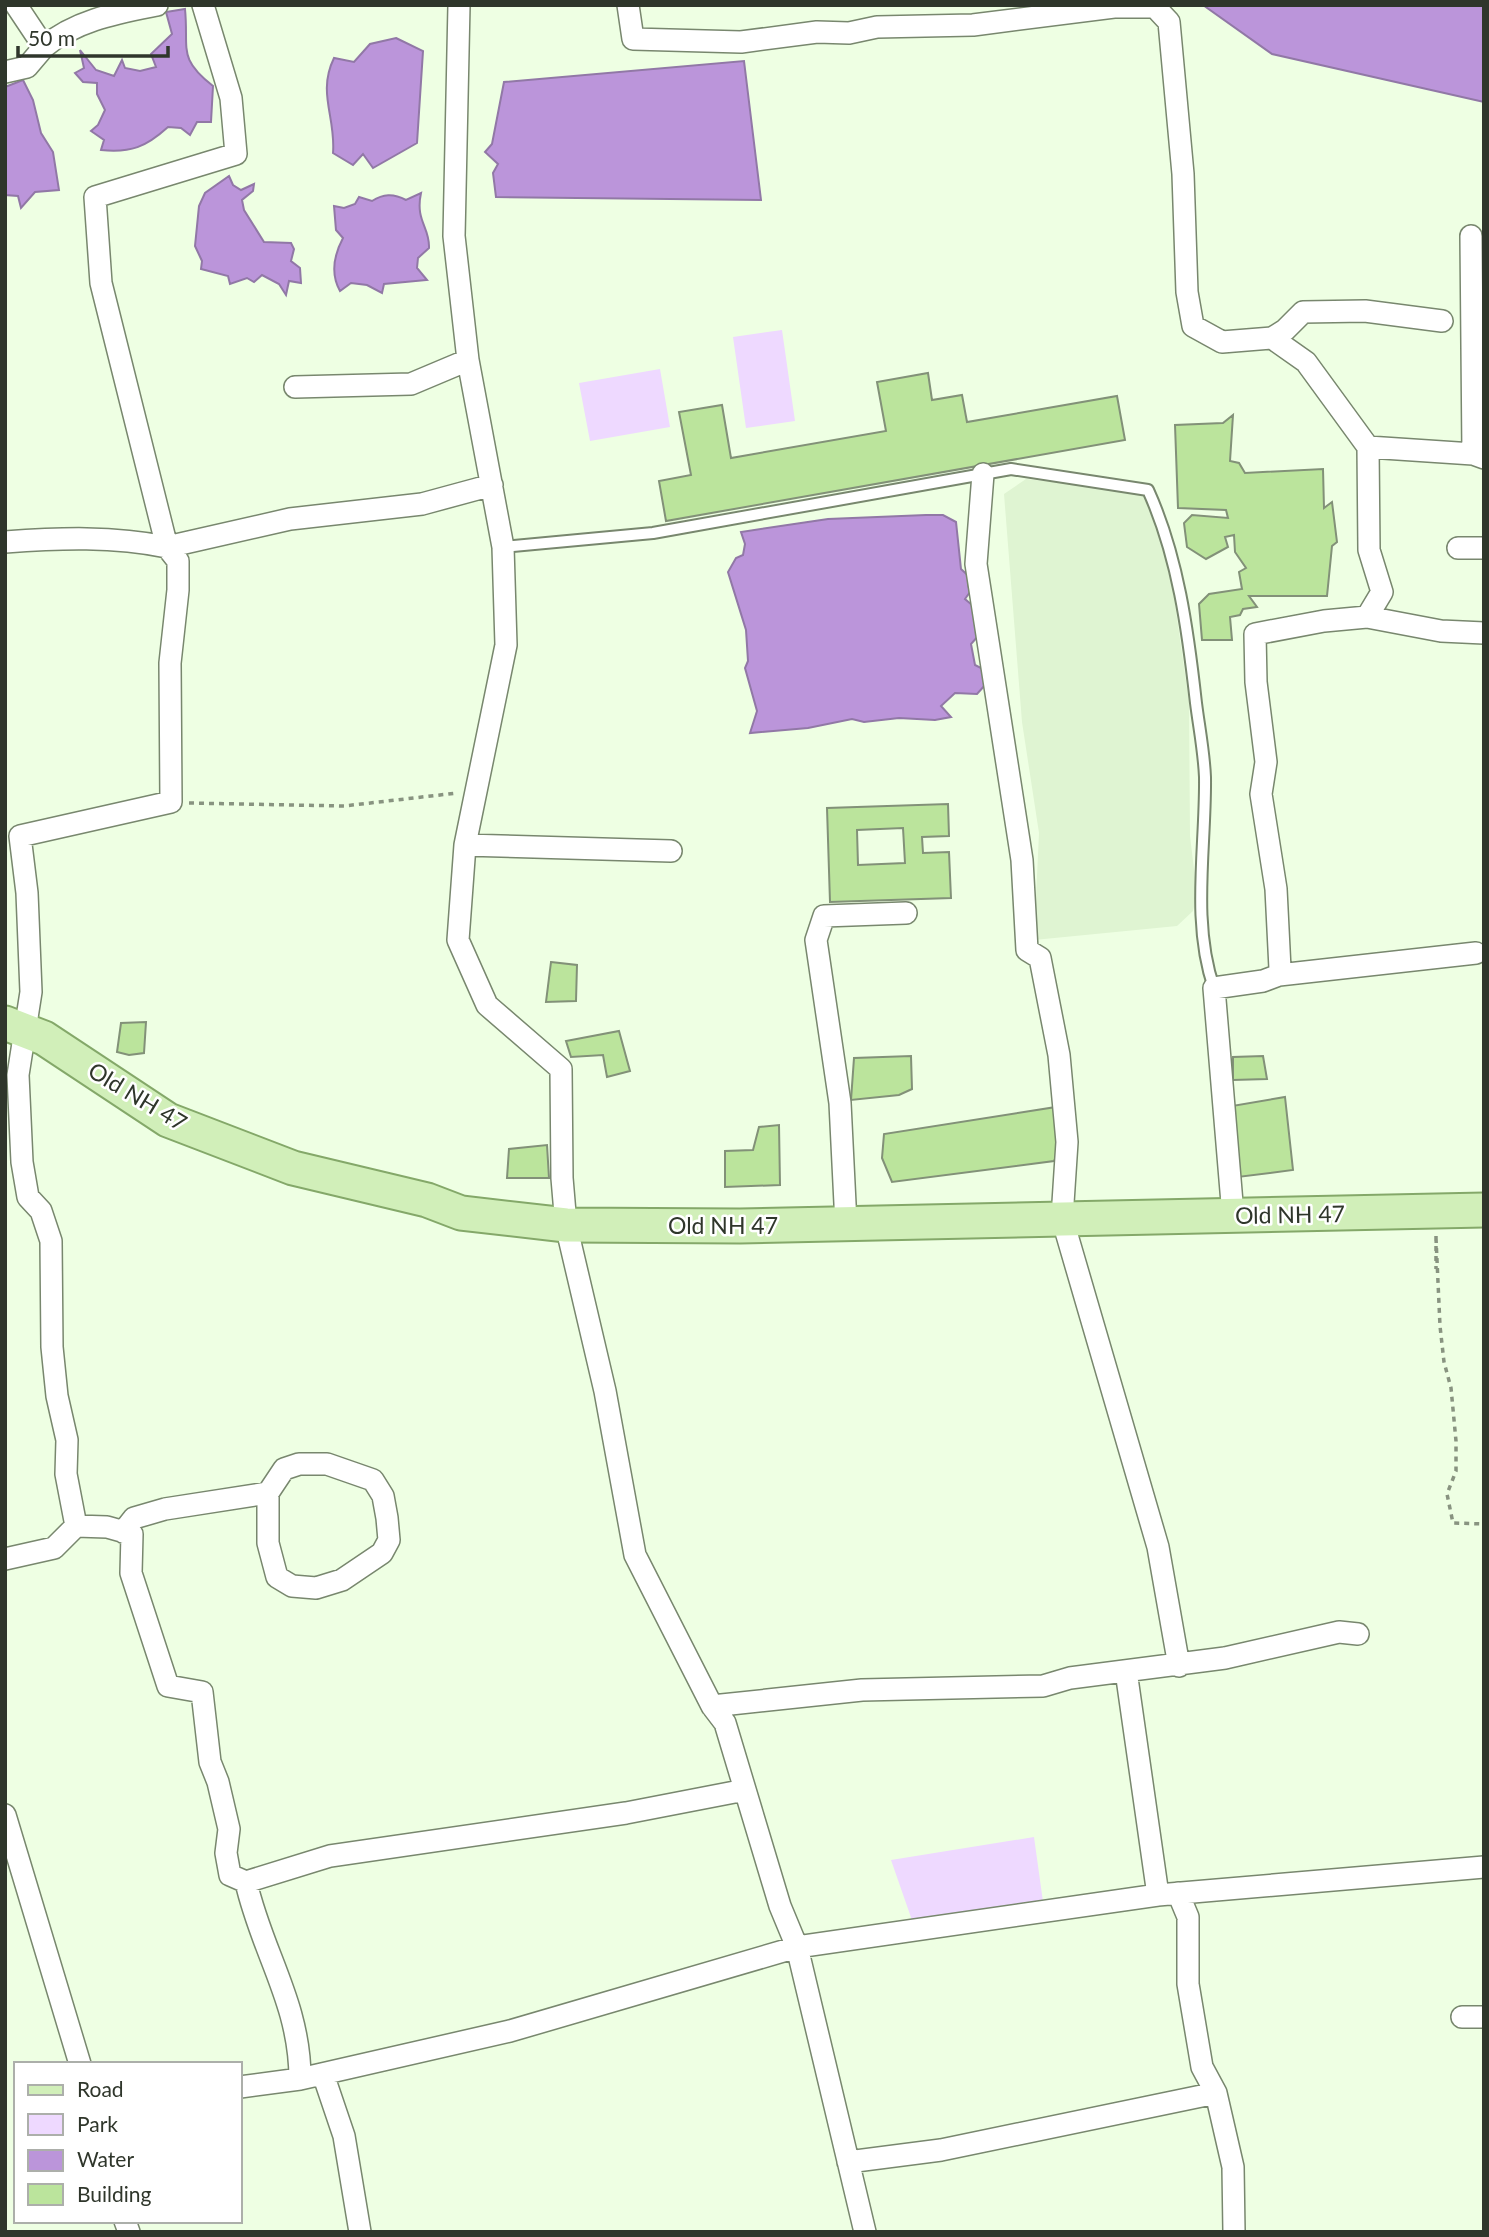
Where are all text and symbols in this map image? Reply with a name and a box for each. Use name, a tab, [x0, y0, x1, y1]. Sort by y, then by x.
scale bar	[18, 14, 168, 58]
text: 50 m	[28, 25, 75, 50]
street label: Old NH 47	[84, 1056, 192, 1136]
street label: Old NH 47	[1235, 1199, 1345, 1229]
street label: Old NH 47	[668, 1211, 778, 1239]
legend	[14, 2062, 242, 2223]
text: Road	[77, 2076, 124, 2101]
text: Park	[77, 2111, 118, 2136]
text: Water	[77, 2146, 134, 2171]
text: Building	[77, 2181, 152, 2206]

